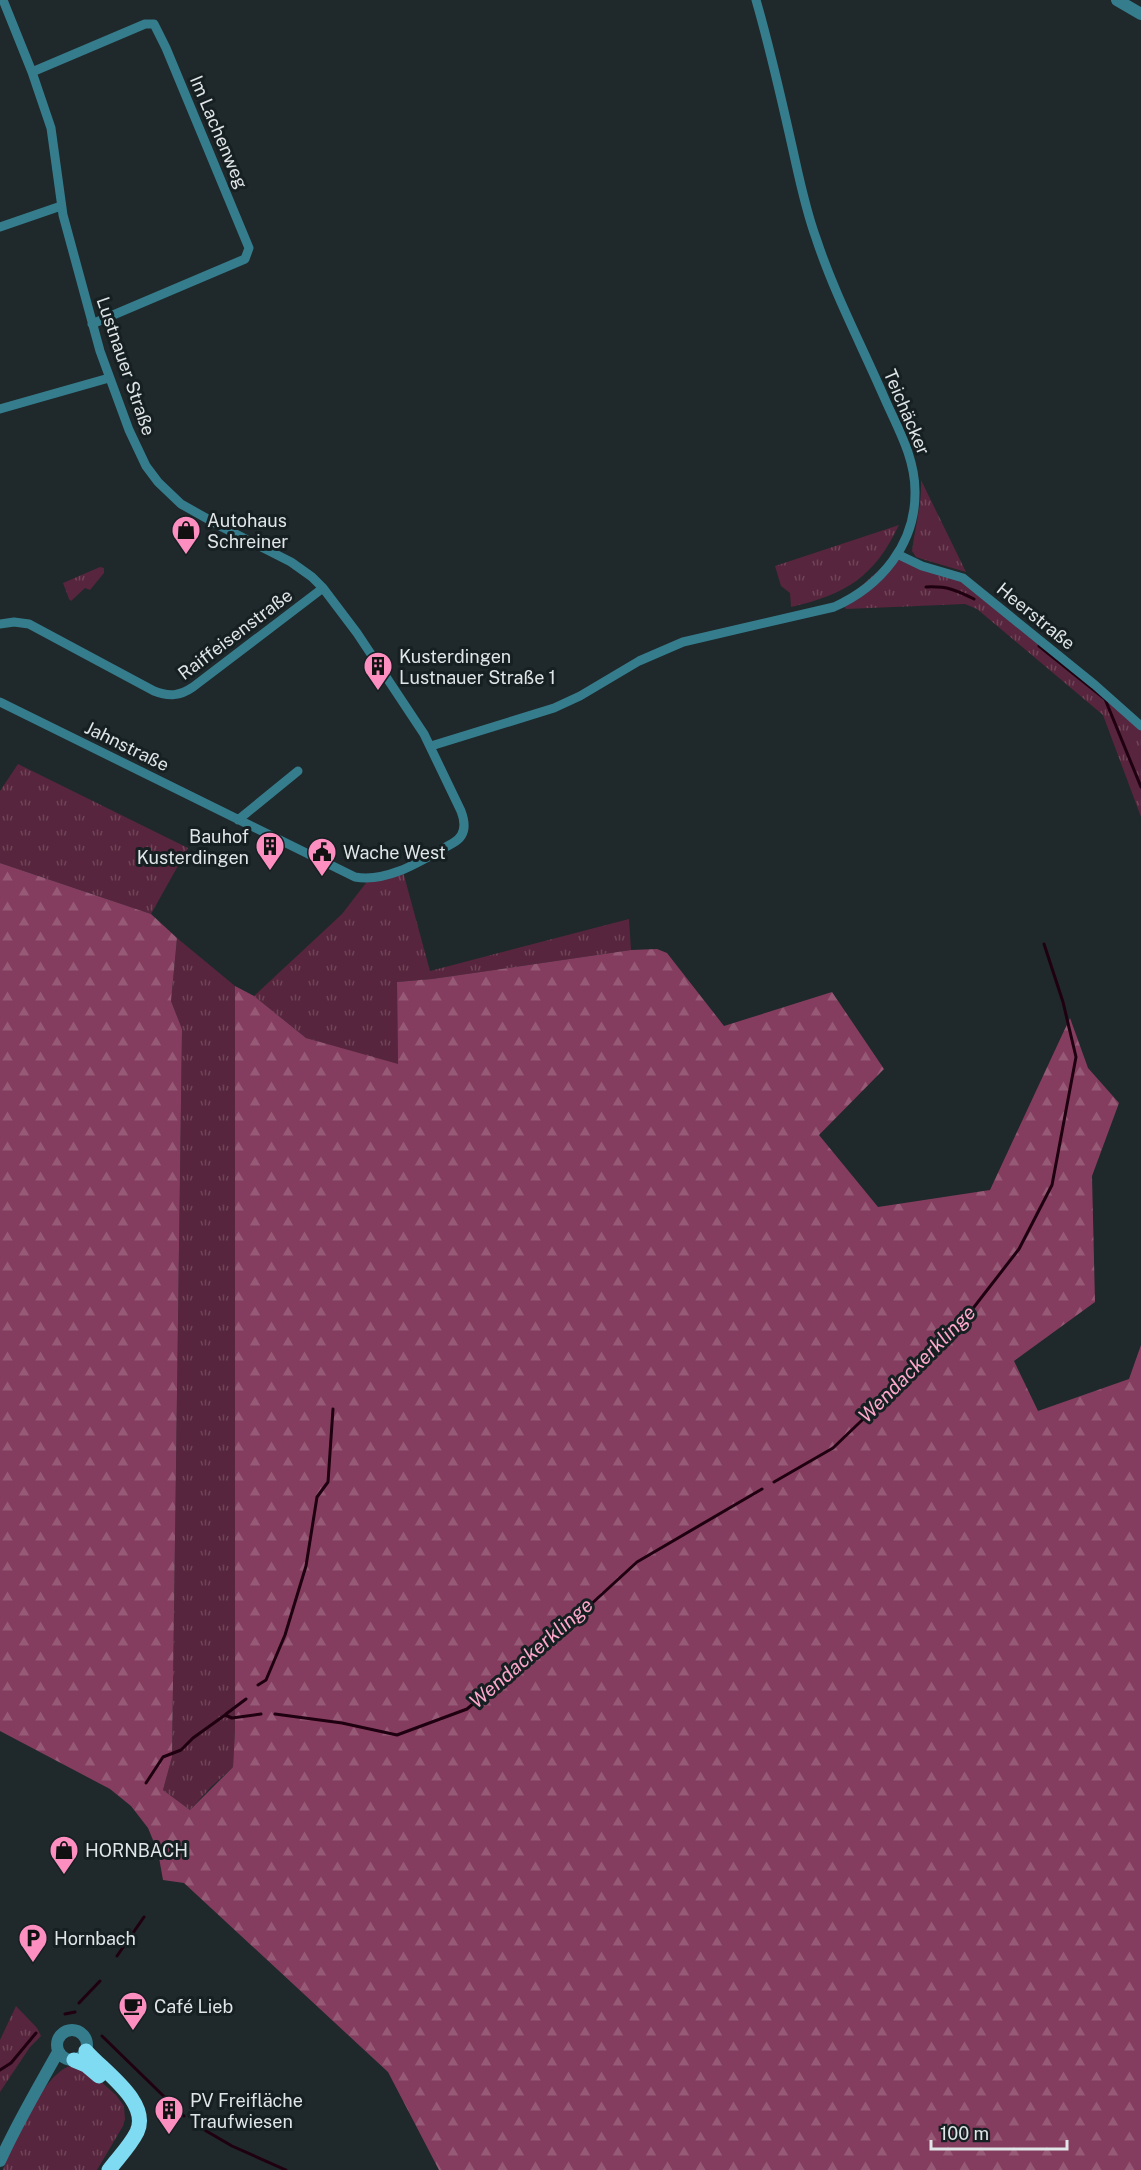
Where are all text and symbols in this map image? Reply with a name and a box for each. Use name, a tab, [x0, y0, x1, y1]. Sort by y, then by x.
street label: Im Lachenweg	[186, 72, 252, 192]
street label: Lustnauer Straße	[92, 294, 160, 438]
street label: Teichäcker	[880, 366, 934, 458]
place label: Autohaus Schreiner	[207, 510, 288, 552]
shop icon: Autohaus Schreiner	[170, 514, 202, 556]
street label: Heerstraße	[993, 578, 1079, 654]
street label: Raiffeisenstraße	[174, 584, 296, 684]
place label: Kusterdingen Lustnauer Straße 1	[399, 646, 556, 688]
building icon: Kusterdingen Lustnauer Straße 1	[362, 650, 394, 692]
street label: Jahnstraße	[82, 717, 172, 775]
place label: Bauhof Kusterdingen	[137, 826, 249, 868]
building icon: Bauhof Kusterdingen	[254, 830, 286, 872]
public building icon: Wache West	[306, 836, 338, 878]
place label: Wache West	[343, 842, 446, 863]
water label: Wendackerklinge	[853, 1300, 981, 1428]
water label: Wendackerklinge	[464, 1593, 598, 1713]
shop icon: HORNBACH	[48, 1834, 80, 1876]
place label: HORNBACH	[85, 1840, 188, 1861]
parking icon: Hornbach	[17, 1922, 49, 1964]
place label: Hornbach	[54, 1928, 136, 1949]
cafe icon: Café Lieb	[117, 1990, 149, 2032]
place label: Café Lieb	[154, 1996, 233, 2017]
place label: PV Freifläche Traufwiesen	[190, 2090, 303, 2132]
building icon: PV Freifläche Traufwiesen	[153, 2094, 185, 2136]
scale bar	[931, 2113, 1068, 2151]
text: 100 m	[940, 2123, 989, 2144]

